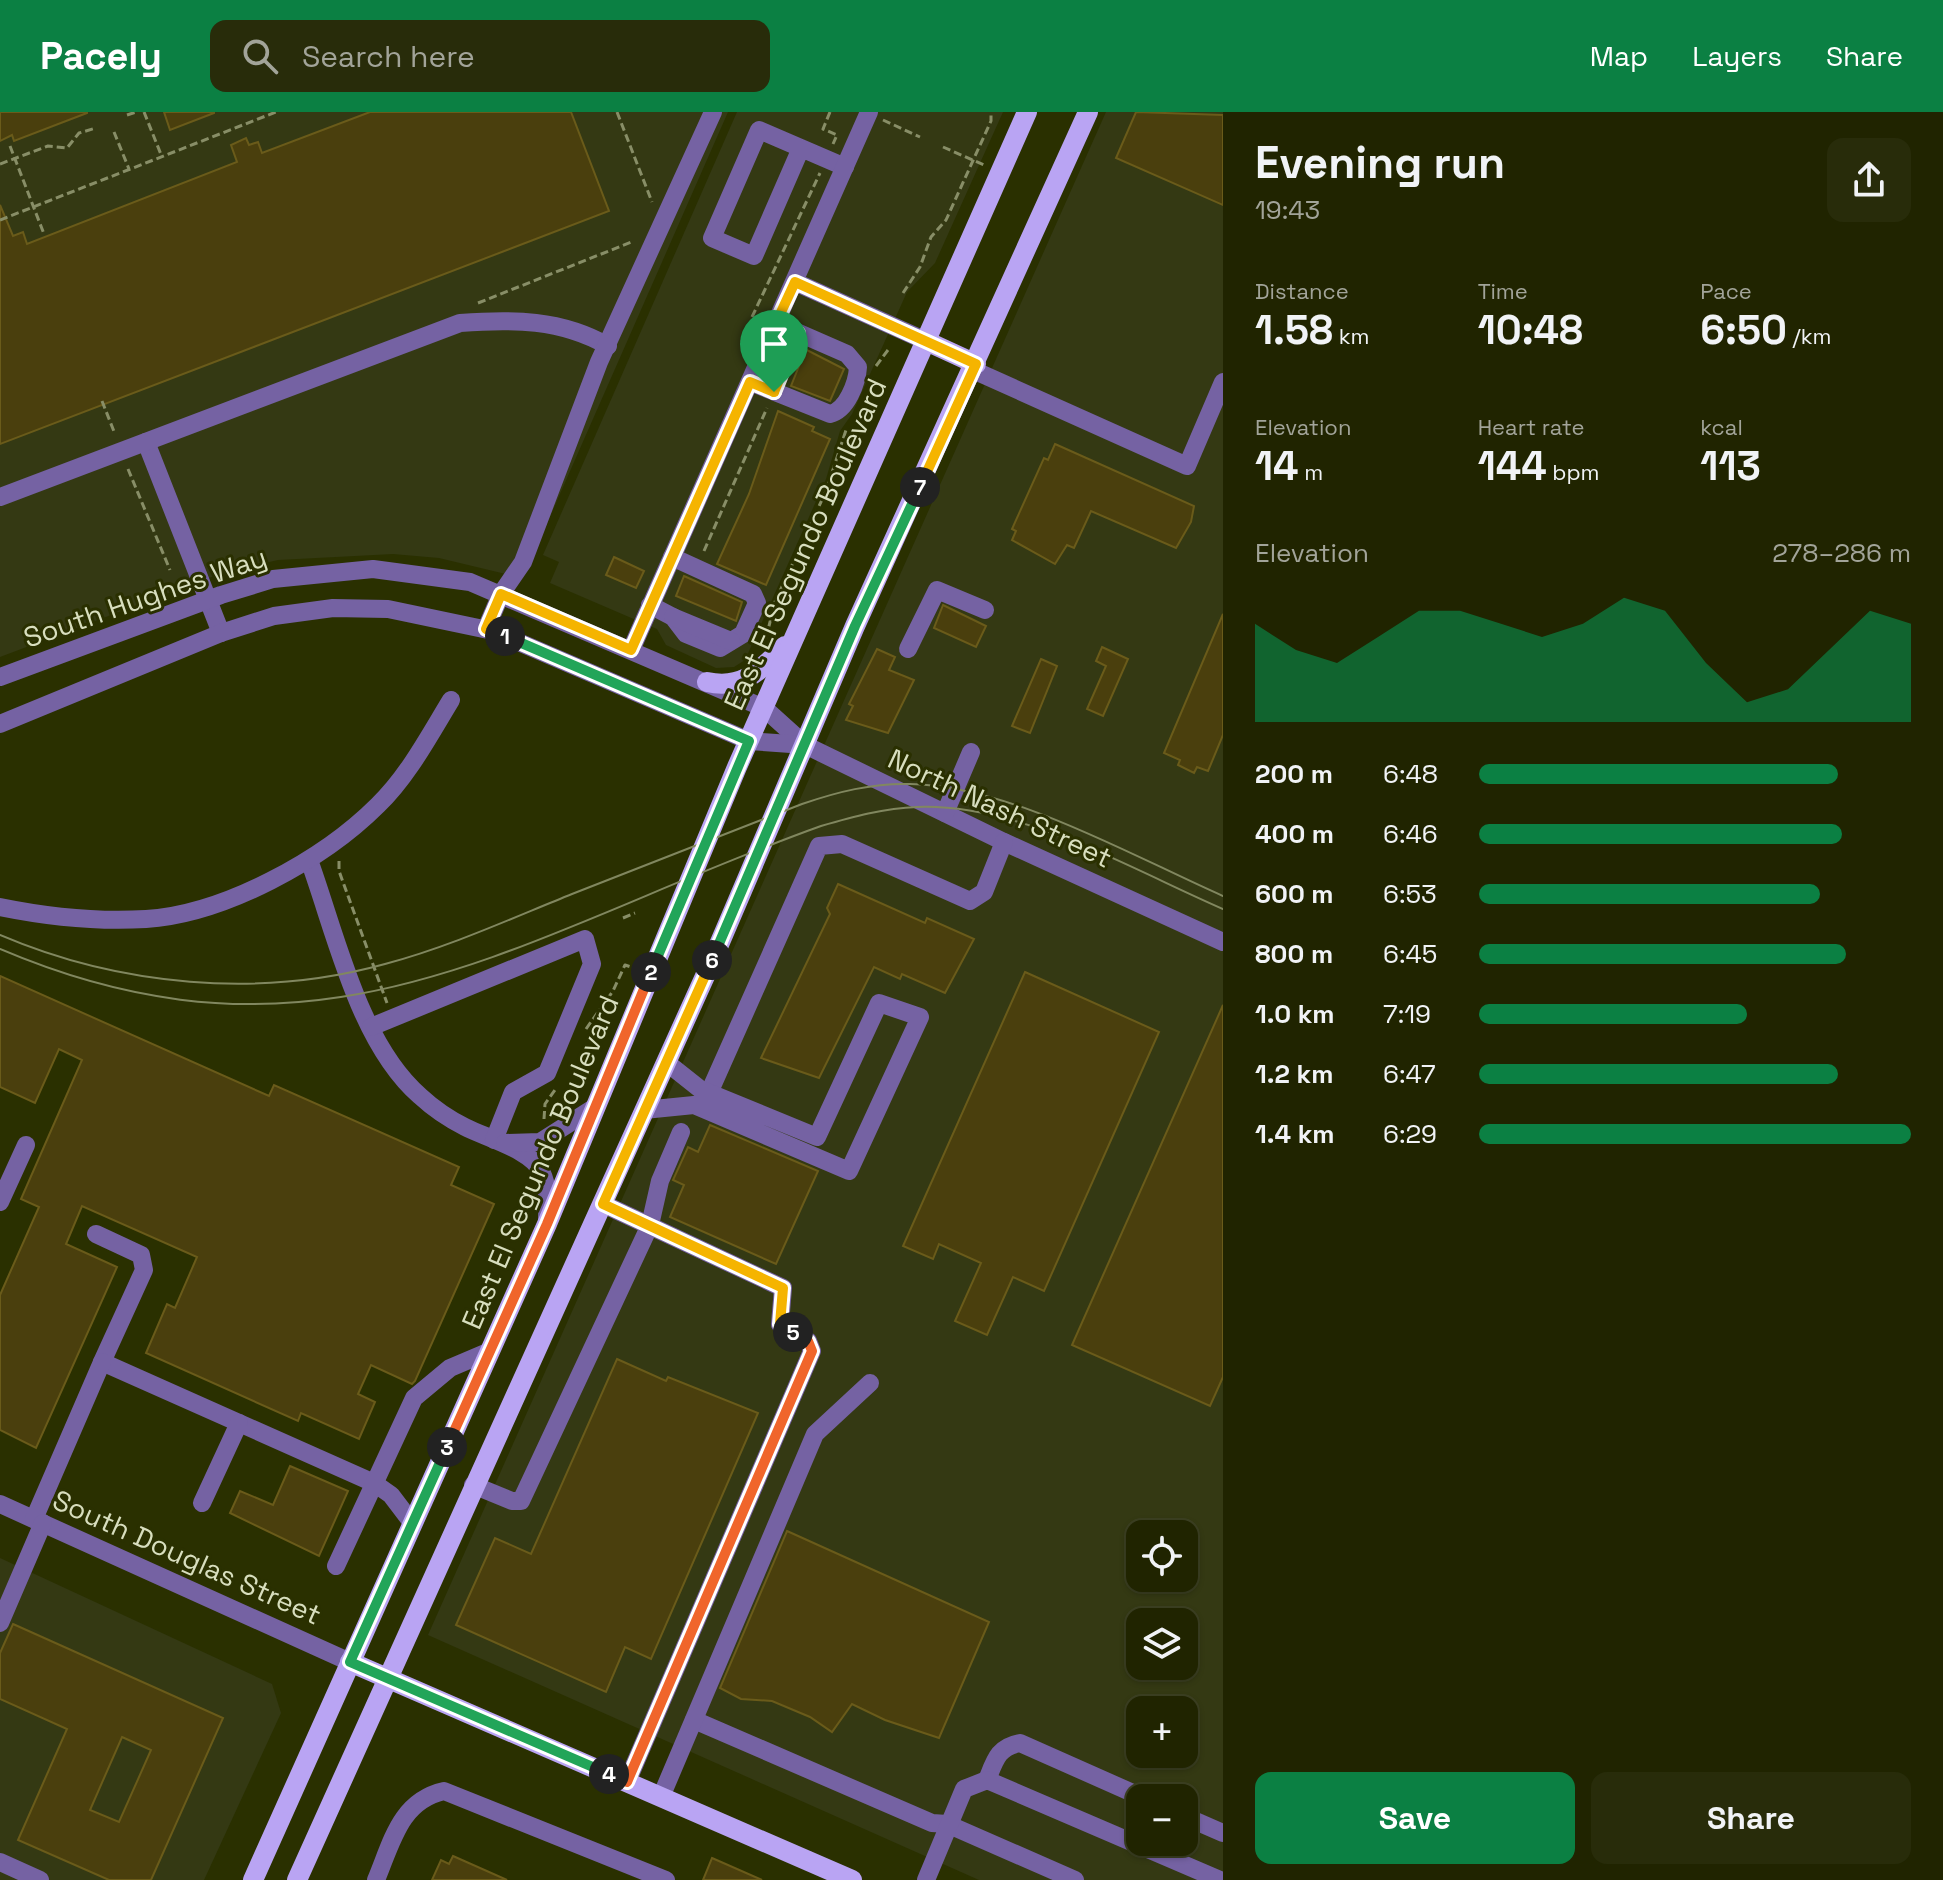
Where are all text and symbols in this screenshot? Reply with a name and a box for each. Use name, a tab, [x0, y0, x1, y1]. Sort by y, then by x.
search box	[210, 20, 770, 92]
text: Pacely	[40, 32, 162, 80]
icon: search	[238, 34, 282, 78]
text: Search here	[302, 37, 475, 76]
text: Map	[1590, 38, 1648, 74]
text: Layers	[1692, 38, 1782, 74]
text: Share	[1826, 38, 1903, 74]
text: Evening run	[1255, 135, 1505, 191]
button: share	[1827, 138, 1911, 222]
text: 19:43	[1255, 193, 1320, 227]
text: Distance	[1255, 277, 1349, 305]
text: Time	[1478, 277, 1528, 305]
text: Pace	[1700, 277, 1752, 305]
text: 1.58	[1255, 305, 1333, 356]
text: 10:48	[1478, 305, 1583, 356]
text: 6:50	[1700, 305, 1787, 356]
pin	[740, 310, 808, 392]
icon: arrive	[752, 322, 796, 366]
text: km	[1333, 322, 1369, 350]
text: /km	[1787, 322, 1831, 350]
street label: East El Segundo Boulevard	[715, 373, 895, 715]
text: Elevation	[1255, 413, 1351, 441]
text: Heart rate	[1478, 413, 1584, 441]
text: kcal	[1700, 413, 1743, 441]
text: 14	[1255, 441, 1299, 492]
text: 144	[1478, 441, 1547, 492]
text: 113	[1700, 441, 1761, 492]
text: m	[1299, 458, 1323, 486]
text: bpm	[1547, 458, 1600, 486]
pin: 7	[900, 467, 940, 507]
text: 7	[914, 473, 926, 501]
text: Elevation	[1255, 536, 1369, 570]
text: 278–286 m	[1772, 536, 1911, 570]
street label: South Hughes Way	[19, 538, 271, 656]
pin: 1	[485, 616, 525, 656]
text: 1	[500, 622, 510, 650]
street label: North Nash Street	[882, 740, 1118, 876]
text: 200 m	[1255, 757, 1333, 791]
text: 6:48	[1383, 757, 1438, 791]
text: 400 m	[1255, 817, 1334, 851]
text: 6:46	[1383, 817, 1438, 851]
text: 600 m	[1255, 877, 1334, 911]
text: 6:53	[1383, 877, 1437, 911]
text: 800 m	[1255, 937, 1333, 971]
text: 6:45	[1383, 937, 1437, 971]
pin: 6	[692, 940, 732, 980]
text: 6	[705, 946, 719, 974]
pin: 2	[631, 952, 671, 992]
text: 2	[644, 958, 658, 986]
street label: East El Segundo Boulevard	[453, 990, 627, 1334]
text: 1.0 km	[1255, 997, 1335, 1031]
text: 7:19	[1383, 997, 1431, 1031]
text: 1.2 km	[1255, 1057, 1333, 1091]
text: 6:47	[1383, 1057, 1436, 1091]
text: 1.4 km	[1255, 1117, 1335, 1151]
text: 6:29	[1383, 1117, 1437, 1151]
pin: 5	[773, 1312, 813, 1352]
text: 5	[786, 1318, 800, 1346]
pin: 3	[427, 1427, 467, 1467]
text: 3	[440, 1433, 454, 1461]
street label: South Douglas Street	[47, 1482, 327, 1632]
map controls	[1126, 1520, 1198, 1856]
button: locate	[1126, 1520, 1198, 1592]
button: layers	[1126, 1608, 1198, 1680]
button: +	[1126, 1696, 1198, 1768]
pin: 4	[589, 1754, 629, 1794]
text: 4	[602, 1760, 616, 1788]
button: Save	[1255, 1772, 1575, 1864]
button: Share	[1591, 1772, 1911, 1864]
button: −	[1126, 1784, 1198, 1856]

